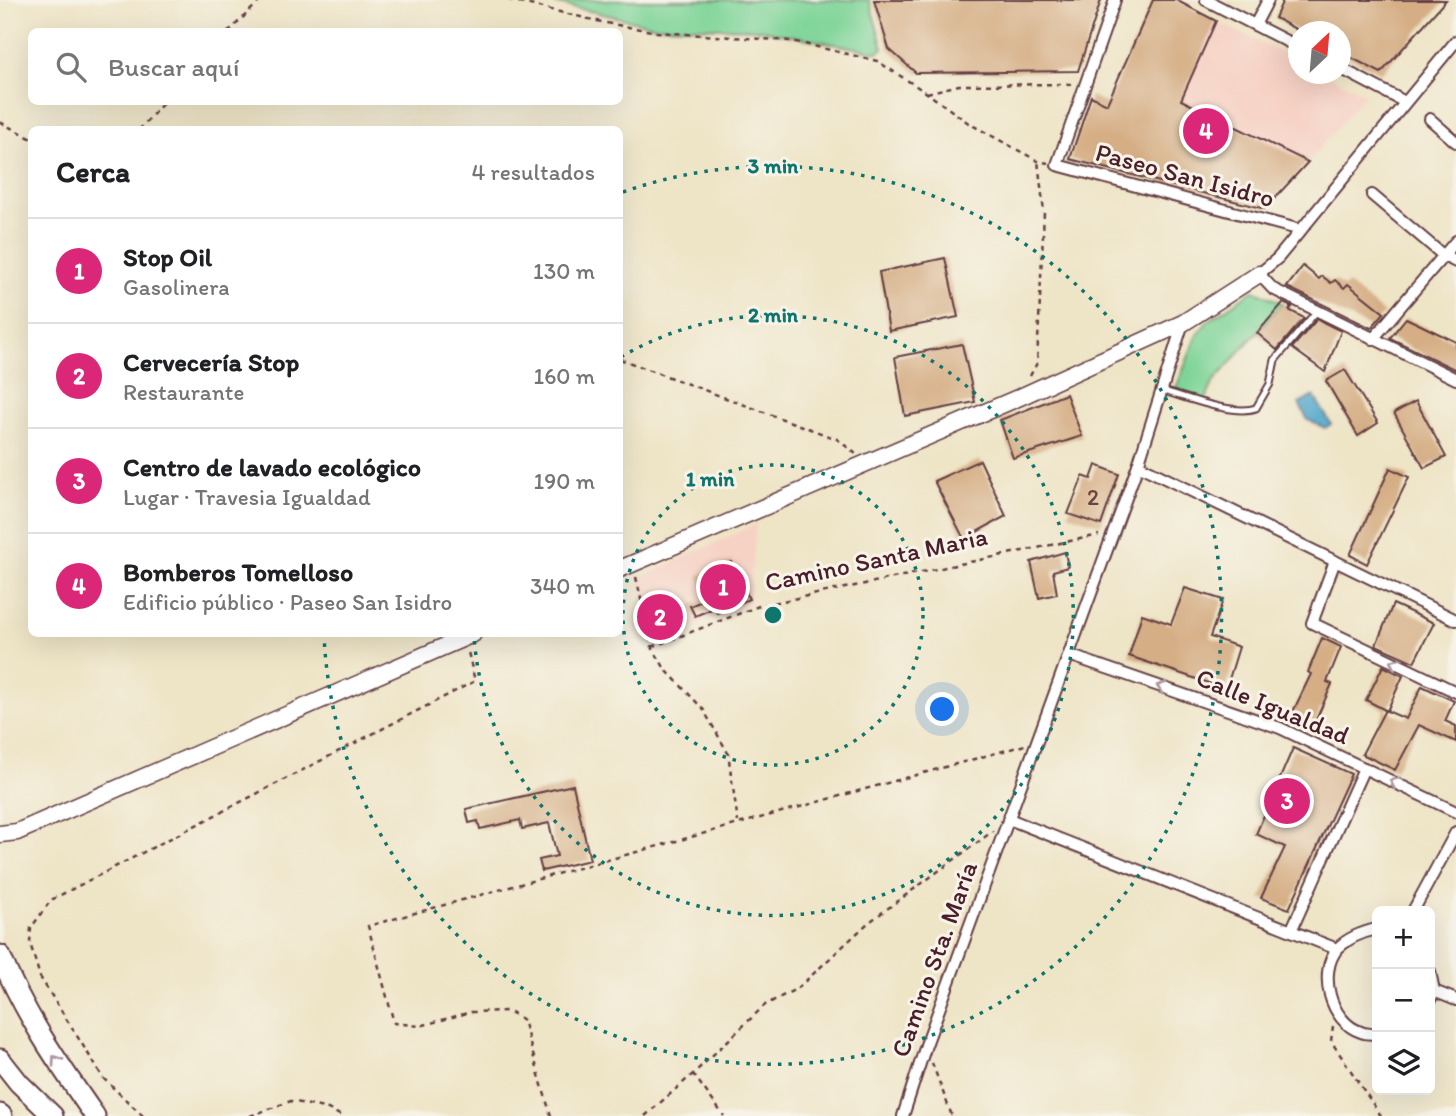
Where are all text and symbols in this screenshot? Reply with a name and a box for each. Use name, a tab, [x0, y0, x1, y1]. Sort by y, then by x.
north arrow	[1288, 21, 1351, 84]
search box	[28, 28, 623, 105]
icon: search	[52, 48, 90, 86]
text: Buscar aquí	[108, 51, 239, 83]
pin: 4	[1183, 105, 1229, 157]
street label: Paseo San Isidro	[1092, 136, 1278, 214]
text: Cerca	[56, 153, 130, 190]
text: 3 min	[748, 153, 799, 178]
text: 4 resultados	[472, 158, 595, 186]
text: Stop Oil	[123, 241, 212, 273]
text: 1	[74, 257, 84, 285]
text: 130 m	[533, 257, 595, 285]
text: Gasolinera	[123, 273, 230, 301]
text: 2 min	[748, 302, 799, 327]
text: Cervecería Stop	[123, 346, 299, 378]
text: 2	[73, 362, 85, 390]
text: 160 m	[533, 362, 595, 390]
text: Restaurante	[123, 378, 244, 406]
text: Centro de lavado ecológico	[123, 451, 421, 483]
text: 1 min	[686, 466, 735, 491]
text: 3	[73, 467, 85, 495]
text: 190 m	[534, 467, 595, 495]
text: Lugar · Travesia Igualdad	[123, 483, 371, 511]
house number: 2	[1087, 483, 1099, 511]
street label: Camino Santa Maria	[762, 520, 990, 598]
text: Bomberos Tomelloso	[123, 556, 353, 588]
pin: 1	[700, 561, 746, 613]
text: 4	[72, 572, 86, 600]
text: 340 m	[530, 572, 595, 600]
text: Edificio público · Paseo San Isidro	[123, 588, 452, 616]
pin: 2	[637, 591, 683, 643]
centre of rings	[761, 603, 785, 627]
one-way arrow	[1389, 657, 1401, 671]
street label: Calle Igualdad	[1192, 661, 1354, 751]
one-way arrow	[1156, 681, 1168, 695]
your location	[925, 692, 959, 726]
pin: 3	[1264, 775, 1310, 827]
one-way arrow	[1389, 777, 1401, 791]
street label: Camino Sta. María	[884, 856, 984, 1061]
map controls	[1372, 906, 1435, 1095]
button: +	[1372, 906, 1435, 969]
button: −	[1372, 969, 1435, 1032]
button: layers	[1372, 1032, 1435, 1095]
one-way arrow	[52, 1055, 64, 1068]

